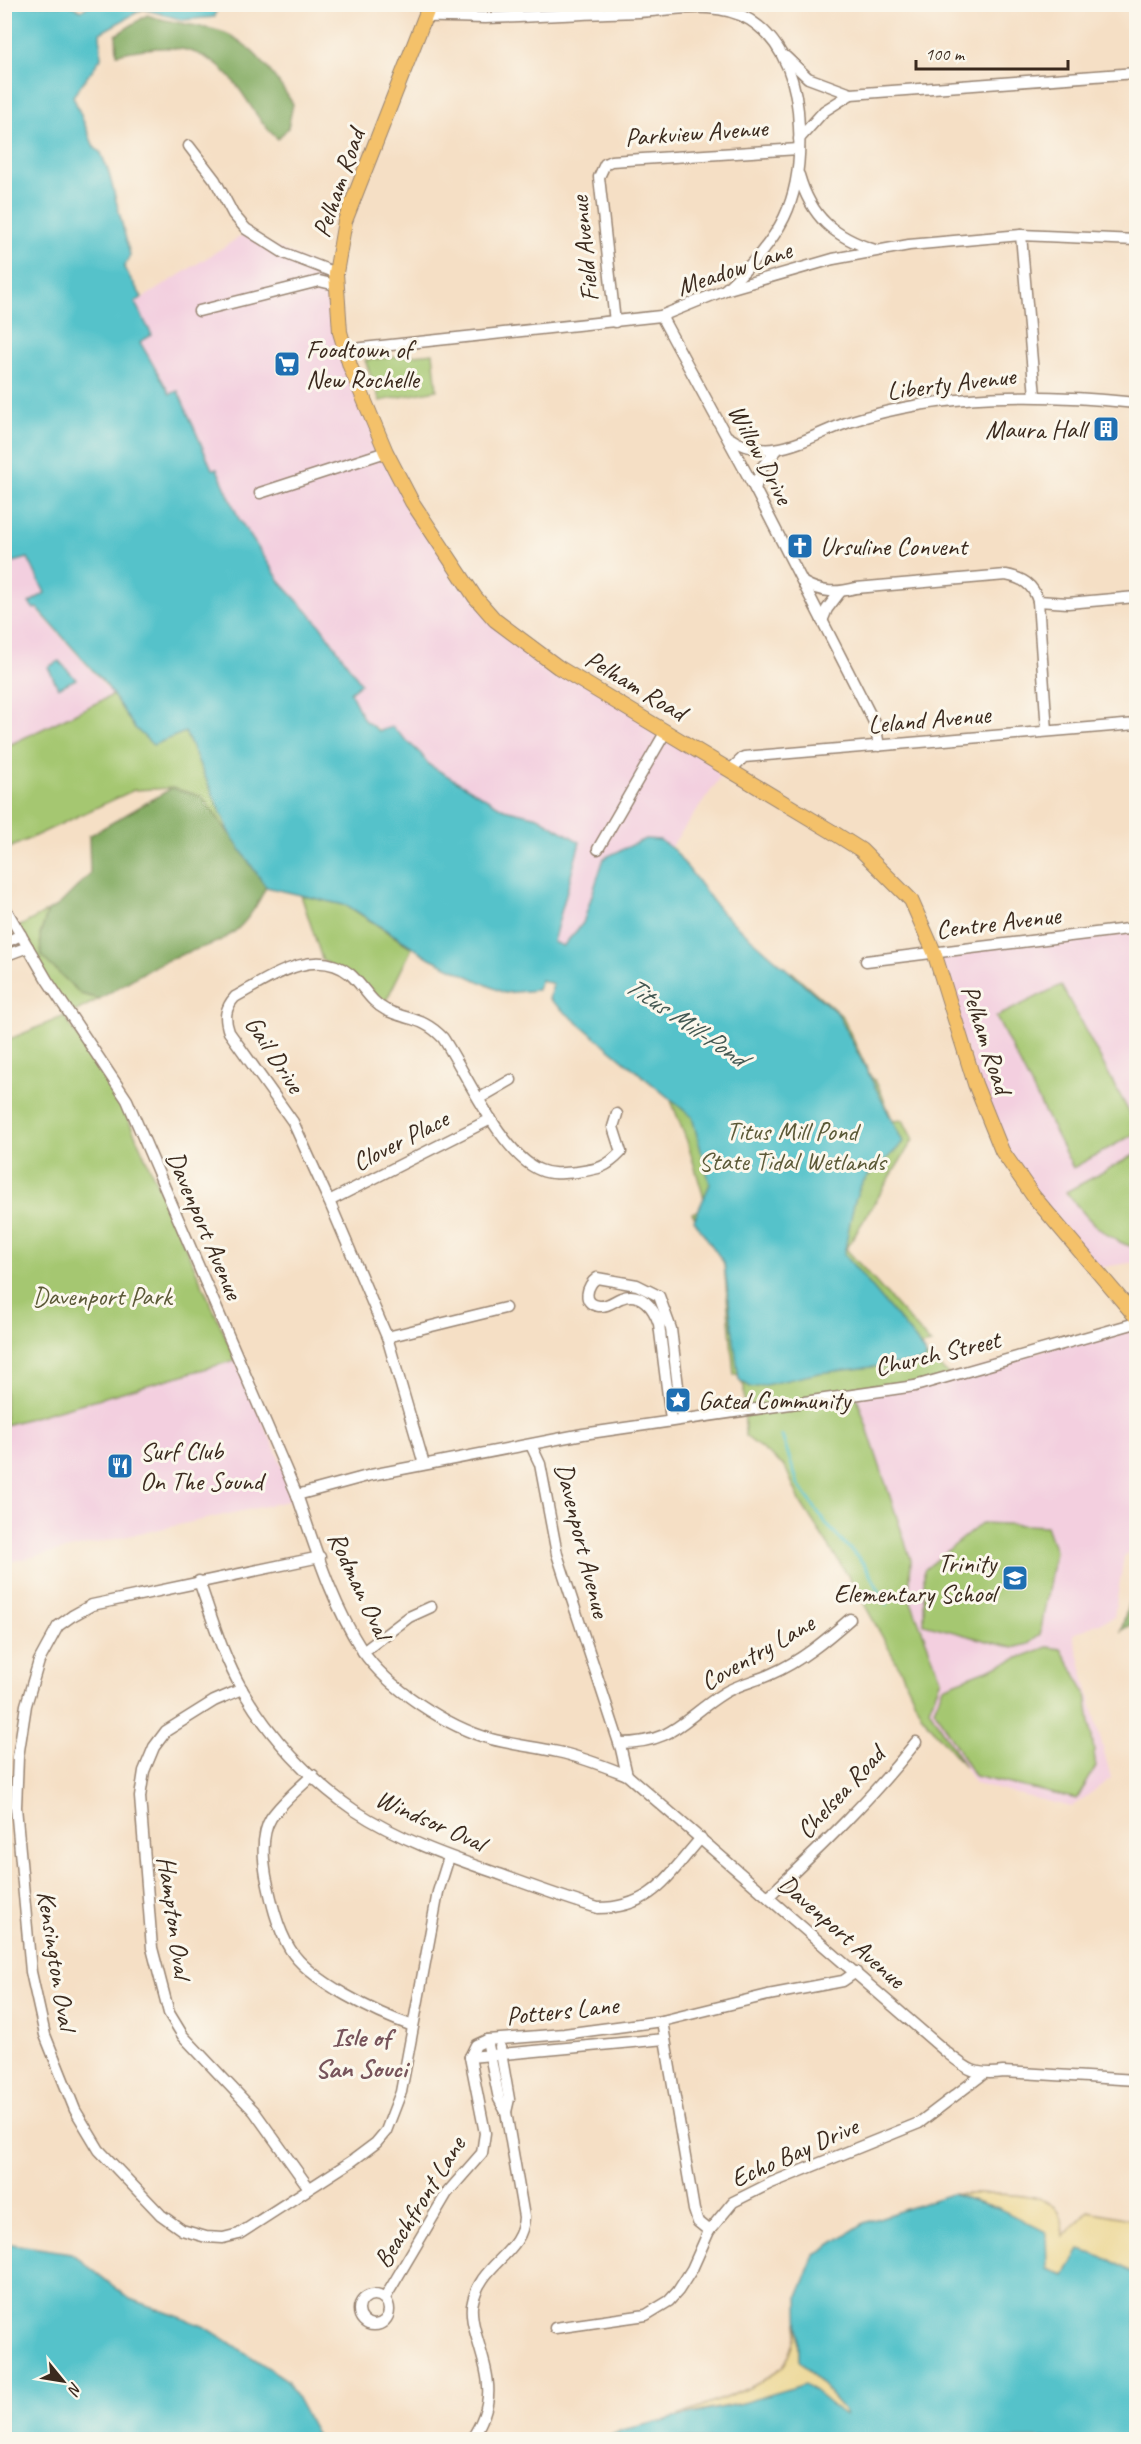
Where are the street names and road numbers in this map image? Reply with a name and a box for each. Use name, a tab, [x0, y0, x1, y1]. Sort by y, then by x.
street label: Parkview Avenue	[624, 111, 770, 154]
street label: Pelham Road	[305, 121, 374, 242]
street label: Field Avenue	[562, 193, 606, 303]
street label: Meadow Lane	[672, 233, 797, 303]
street label: Liberty Avenue	[885, 359, 1019, 408]
street label: Willow Drive	[720, 399, 802, 512]
street label: Pelham Road	[579, 642, 696, 730]
street label: Leland Avenue	[867, 698, 993, 741]
street label: Centre Avenue	[934, 898, 1064, 946]
street label: Pelham Road	[953, 981, 1021, 1101]
street label: Gail Drive	[237, 1009, 313, 1101]
street label: Clover Place	[347, 1101, 456, 1179]
street label: Davenport Avenue	[159, 1146, 251, 1306]
street label: Church Street	[871, 1323, 1005, 1384]
street label: Davenport Avenue	[547, 1460, 618, 1622]
street label: Rodman Oval	[320, 1526, 401, 1648]
street label: Coventry Lane	[694, 1606, 821, 1698]
street label: Chelsea Road	[789, 1736, 894, 1846]
street label: Windsor Oval	[371, 1782, 495, 1861]
street label: Hampton Oval	[150, 1854, 200, 1985]
street label: Davenport Avenue	[771, 1867, 913, 1997]
street label: Kensington Oval	[29, 1888, 84, 2036]
street label: Potters Lane	[504, 1988, 622, 2033]
street label: Echo Bay Drive	[726, 2109, 865, 2195]
street label: Beachfront Lane	[366, 2129, 474, 2274]

